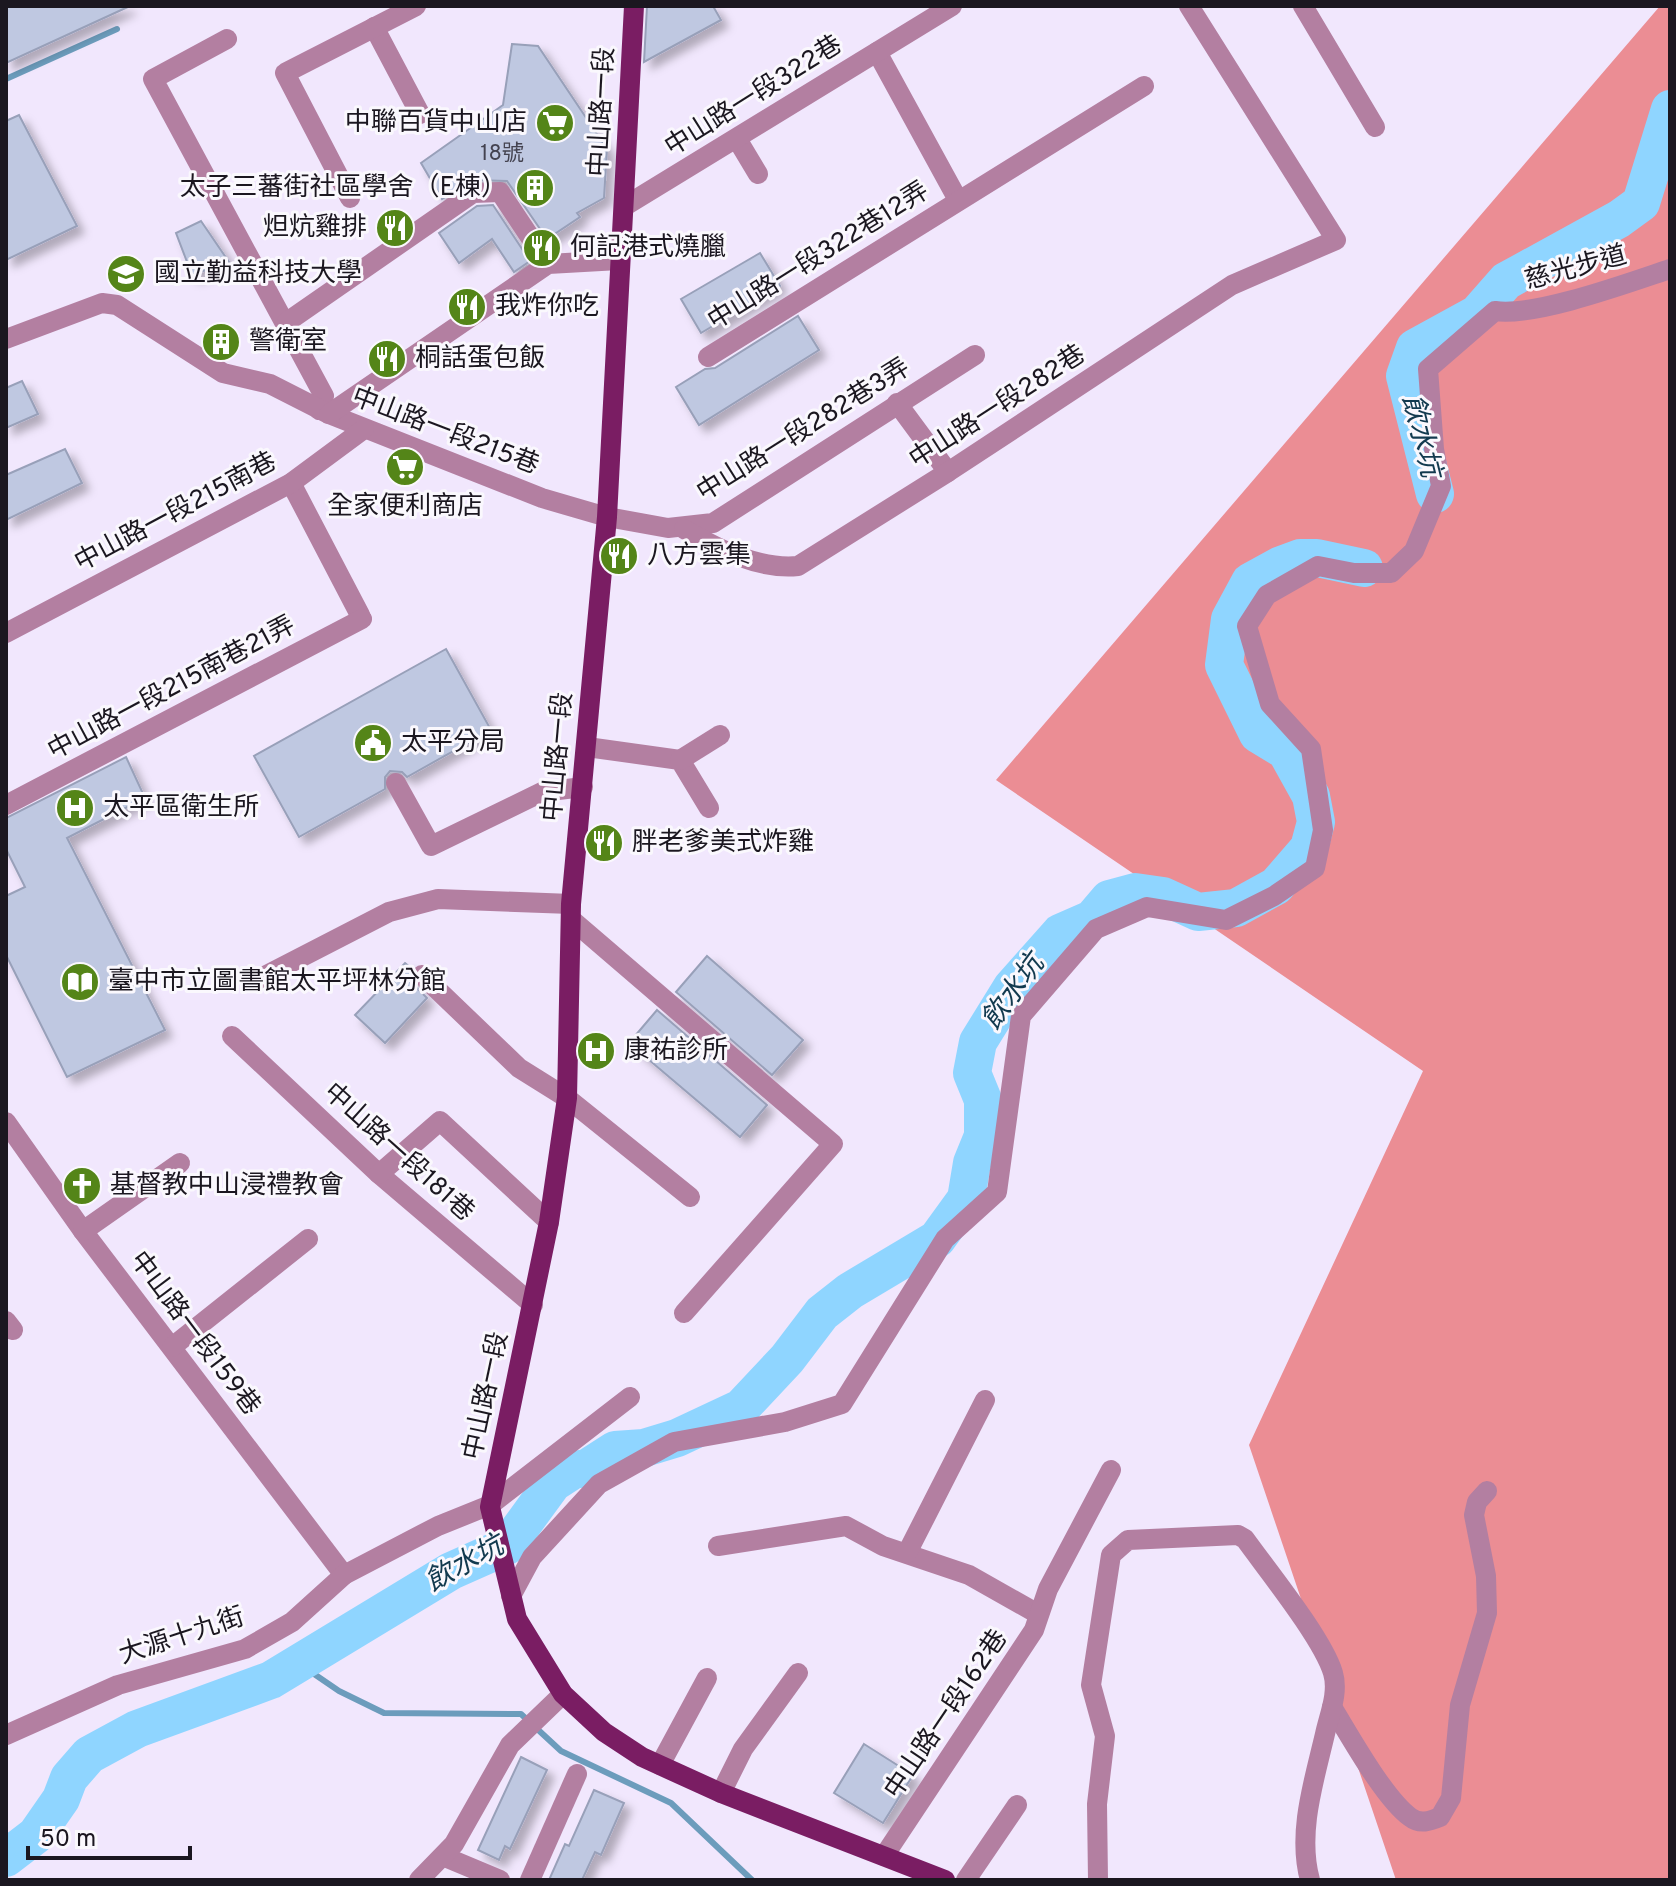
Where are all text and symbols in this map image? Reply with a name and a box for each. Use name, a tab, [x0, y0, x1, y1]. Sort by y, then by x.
street label: 中山路一段322巷	[659, 29, 849, 165]
street label: 中山路一段	[583, 46, 623, 178]
supermarket icon: 中聯百貨中山店	[534, 102, 576, 144]
place label: 中聯百貨中山店	[345, 107, 527, 140]
house number: 18號	[480, 141, 524, 168]
building icon: 太子三蕃街社區學舍（E棟）	[514, 167, 556, 209]
place label: 太子三蕃街社區學舍（E棟）	[179, 172, 507, 205]
street label: 中山路一段322巷12弄	[702, 176, 936, 338]
restaurant icon: 炟炕雞排	[374, 207, 416, 249]
place label: 炟炕雞排	[263, 212, 367, 245]
restaurant icon: 何記港式燒臘	[521, 227, 563, 269]
place label: 何記港式燒臘	[570, 232, 726, 265]
street label: 慈光步道	[1521, 240, 1631, 298]
school or university icon: 國立勤益科技大學	[105, 253, 147, 295]
place label: 國立勤益科技大學	[154, 258, 362, 291]
restaurant icon: 我炸你吃	[446, 286, 488, 328]
place label: 我炸你吃	[495, 291, 599, 324]
building icon: 警衛室	[200, 321, 242, 363]
place label: 警衛室	[249, 326, 327, 359]
restaurant icon: 桐話蛋包飯	[366, 338, 408, 380]
street label: 中山路一段282巷	[904, 339, 1092, 477]
place label: 桐話蛋包飯	[415, 343, 545, 376]
street label: 中山路一段282巷3弄	[691, 352, 917, 510]
street label: 中山路一段215巷	[347, 381, 543, 483]
water label: 飲水坑	[1392, 391, 1449, 485]
street label: 中山路一段215南巷	[69, 446, 283, 580]
supermarket icon: 全家便利商店	[384, 446, 426, 488]
place label: 全家便利商店	[327, 491, 483, 524]
restaurant icon: 八方雲集	[598, 535, 640, 577]
place label: 八方雲集	[647, 540, 751, 573]
street label: 中山路一段215南巷21弄	[43, 610, 301, 768]
street label: 中山路一段	[537, 691, 581, 823]
public building icon: 太平分局	[352, 722, 394, 764]
place label: 太平分局	[401, 727, 505, 760]
hospital icon: 太平區衛生所	[54, 787, 96, 829]
place label: 太平區衛生所	[103, 792, 259, 825]
restaurant icon: 胖老爹美式炸雞	[583, 822, 625, 864]
place label: 胖老爹美式炸雞	[632, 827, 814, 860]
water label: 飲水坑	[975, 945, 1056, 1038]
library icon: 臺中市立圖書館太平坪林分館	[59, 961, 101, 1003]
place label: 臺中市立圖書館太平坪林分館	[108, 966, 446, 999]
hospital icon: 康祐診所	[575, 1030, 617, 1072]
place label: 康祐診所	[624, 1035, 728, 1068]
street label: 中山路一段181巷	[316, 1077, 480, 1229]
church icon: 基督教中山浸禮教會	[61, 1165, 103, 1207]
place label: 基督教中山浸禮教會	[110, 1170, 344, 1203]
street label: 中山路一段159巷	[122, 1245, 266, 1423]
street label: 中山路一段	[457, 1329, 517, 1463]
water label: 飲水坑	[420, 1527, 514, 1601]
street label: 大源十九街	[115, 1601, 249, 1673]
street label: 中山路一段162巷	[878, 1624, 1016, 1806]
scale bar	[28, 1810, 190, 1860]
text: 50 m	[40, 1825, 96, 1855]

